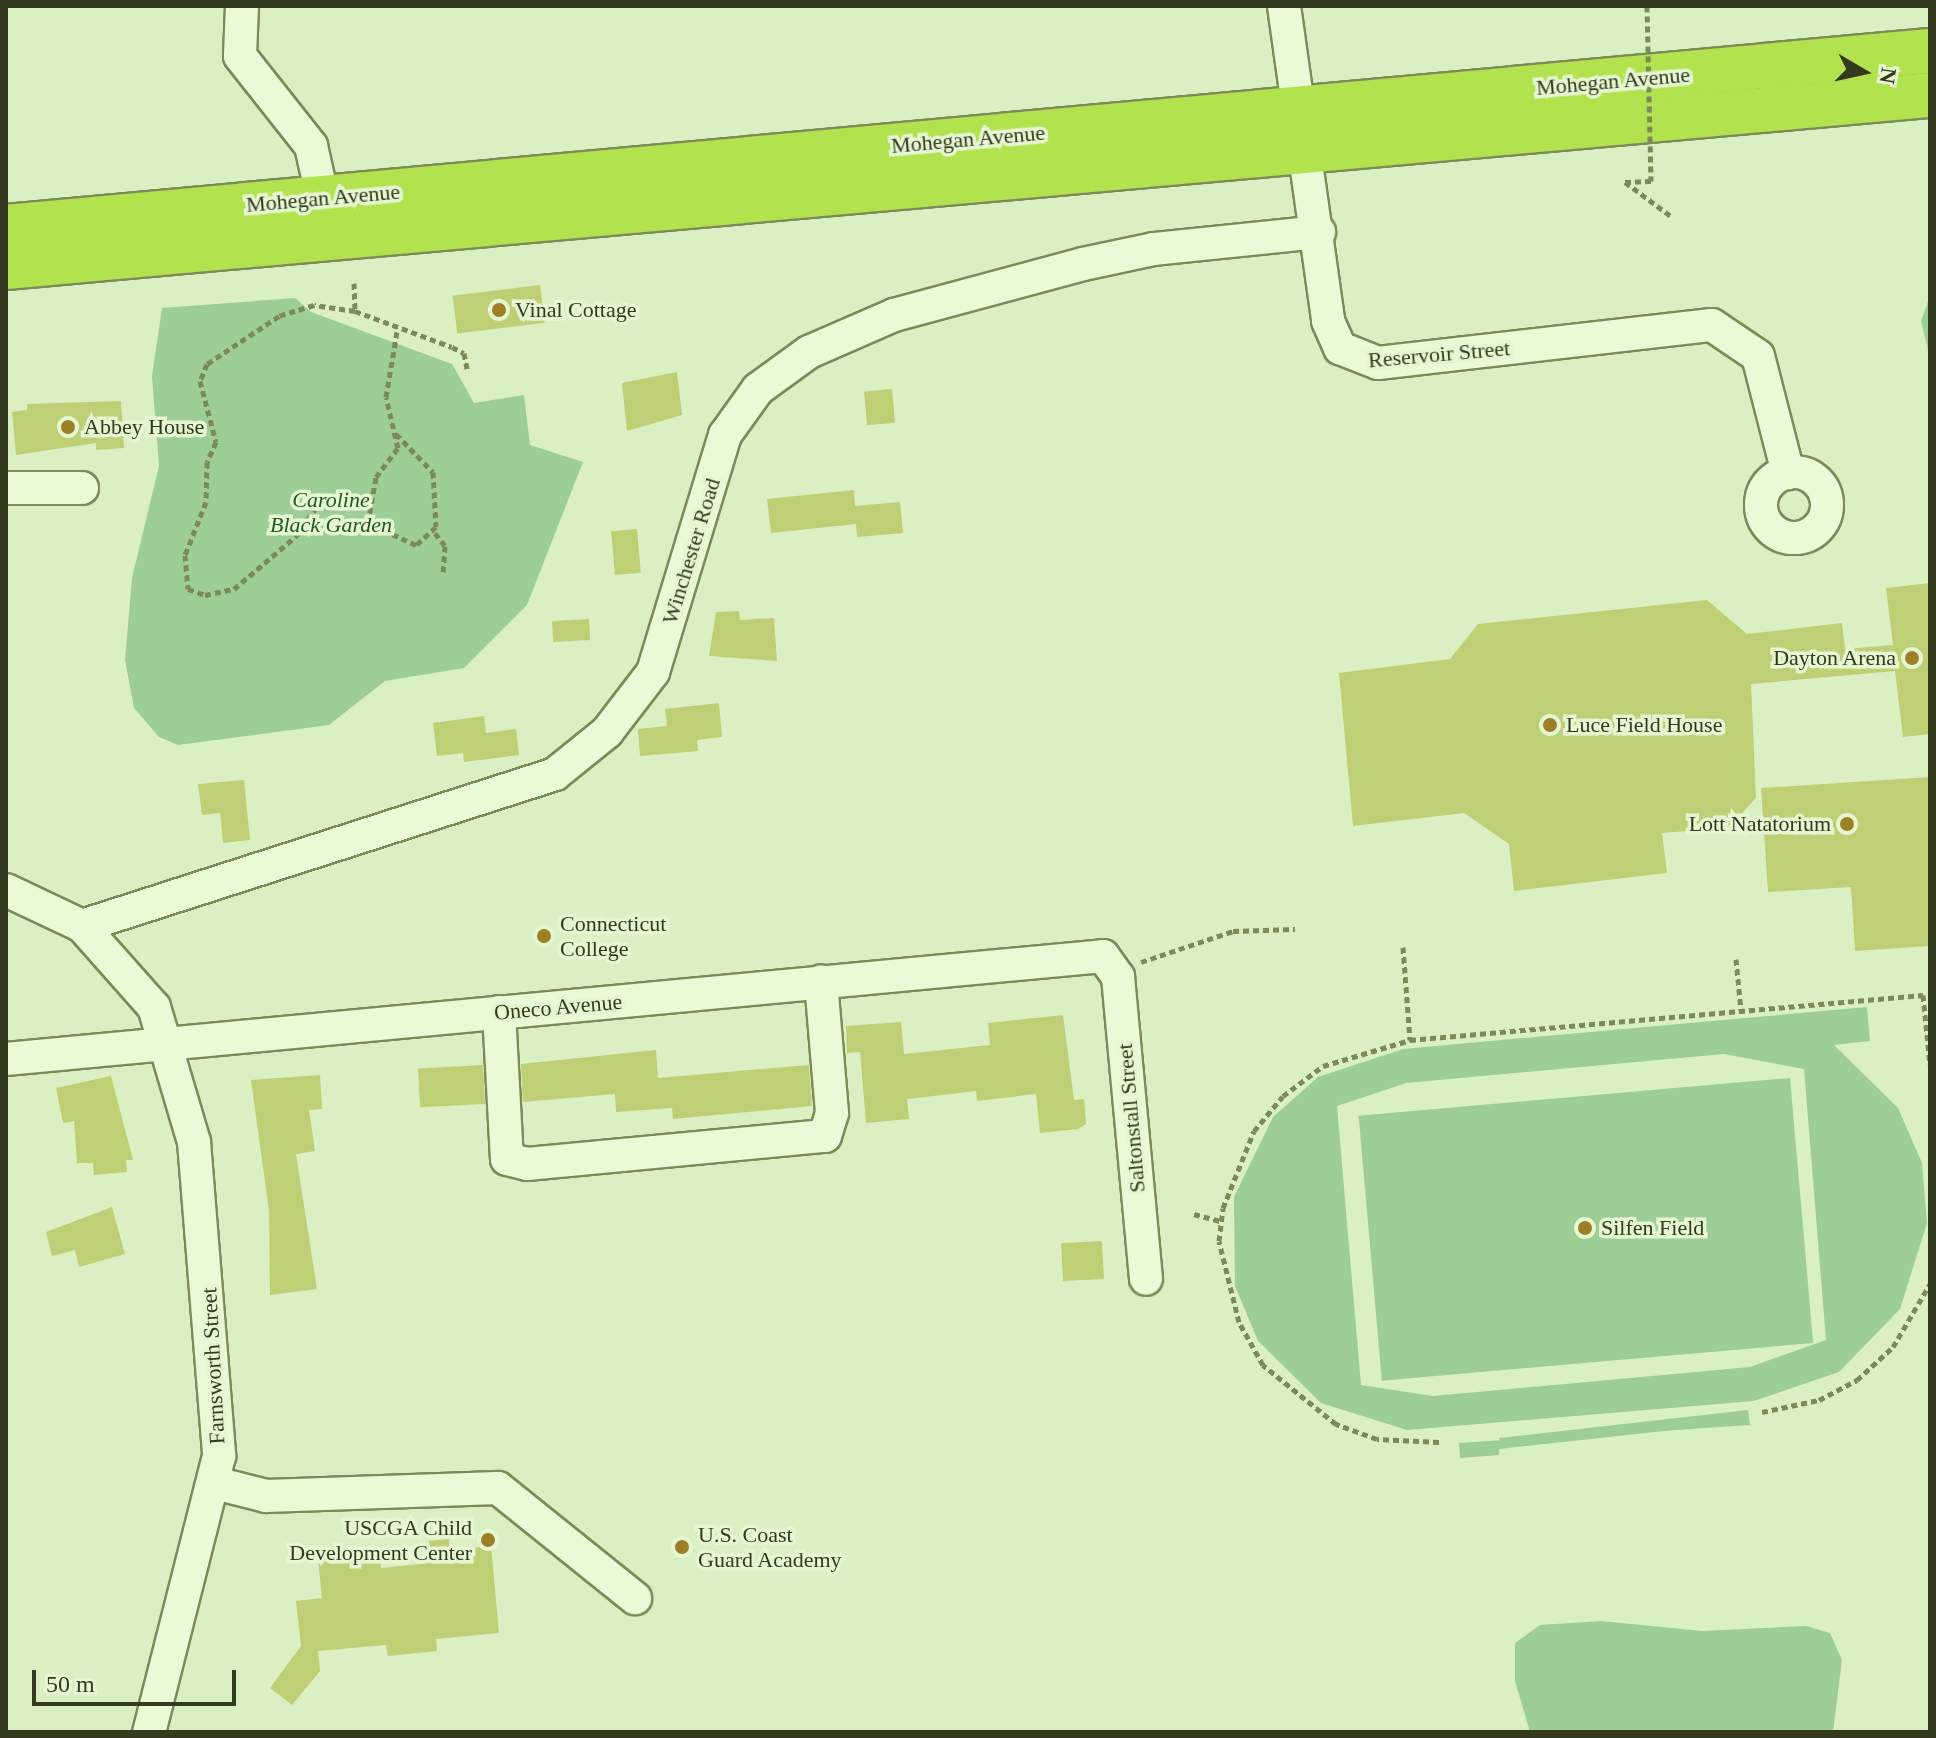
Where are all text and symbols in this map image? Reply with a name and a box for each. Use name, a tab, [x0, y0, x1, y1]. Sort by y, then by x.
north arrow	[1824, 32, 1904, 112]
street label: Mohegan Avenue	[1534, 61, 1692, 101]
text: N	[1875, 66, 1902, 86]
street label: Mohegan Avenue	[889, 119, 1047, 159]
street label: Mohegan Avenue	[244, 178, 402, 218]
place label: Vinal Cottage	[515, 297, 636, 323]
marker: Vinal Cottage	[490, 301, 508, 319]
street label: Reservoir Street	[1367, 335, 1511, 373]
place label: Abbey House	[84, 414, 204, 440]
marker: Abbey House	[59, 418, 77, 436]
street label: Winchester Road	[656, 475, 726, 627]
park label: Caroline Black Garden	[270, 486, 392, 538]
place label: Dayton Arena	[1772, 645, 1896, 671]
marker: Dayton Arena	[1903, 649, 1921, 667]
place label: Luce Field House	[1566, 712, 1722, 738]
marker: Luce Field House	[1541, 716, 1559, 734]
place label: Lott Natatorium	[1689, 811, 1831, 837]
marker: Lott Natatorium	[1838, 815, 1856, 833]
place label: Connecticut College	[560, 910, 666, 962]
marker: Connecticut College	[535, 927, 553, 945]
street label: Oneco Avenue	[492, 988, 624, 1026]
street label: Saltonstall Street	[1111, 1042, 1151, 1194]
place label: Silfen Field	[1601, 1215, 1704, 1241]
marker: Silfen Field	[1576, 1219, 1594, 1237]
street label: Farnsworth Street	[196, 1287, 230, 1445]
place label: USCGA Child Development Center	[289, 1514, 472, 1566]
place label: U.S. Coast Guard Academy	[698, 1521, 843, 1572]
marker: USCGA Child Development Center	[479, 1531, 497, 1549]
marker: U.S. Coast Guard Academy	[673, 1538, 691, 1556]
scale bar	[36, 1654, 240, 1704]
text: 50 m	[46, 1671, 95, 1697]

